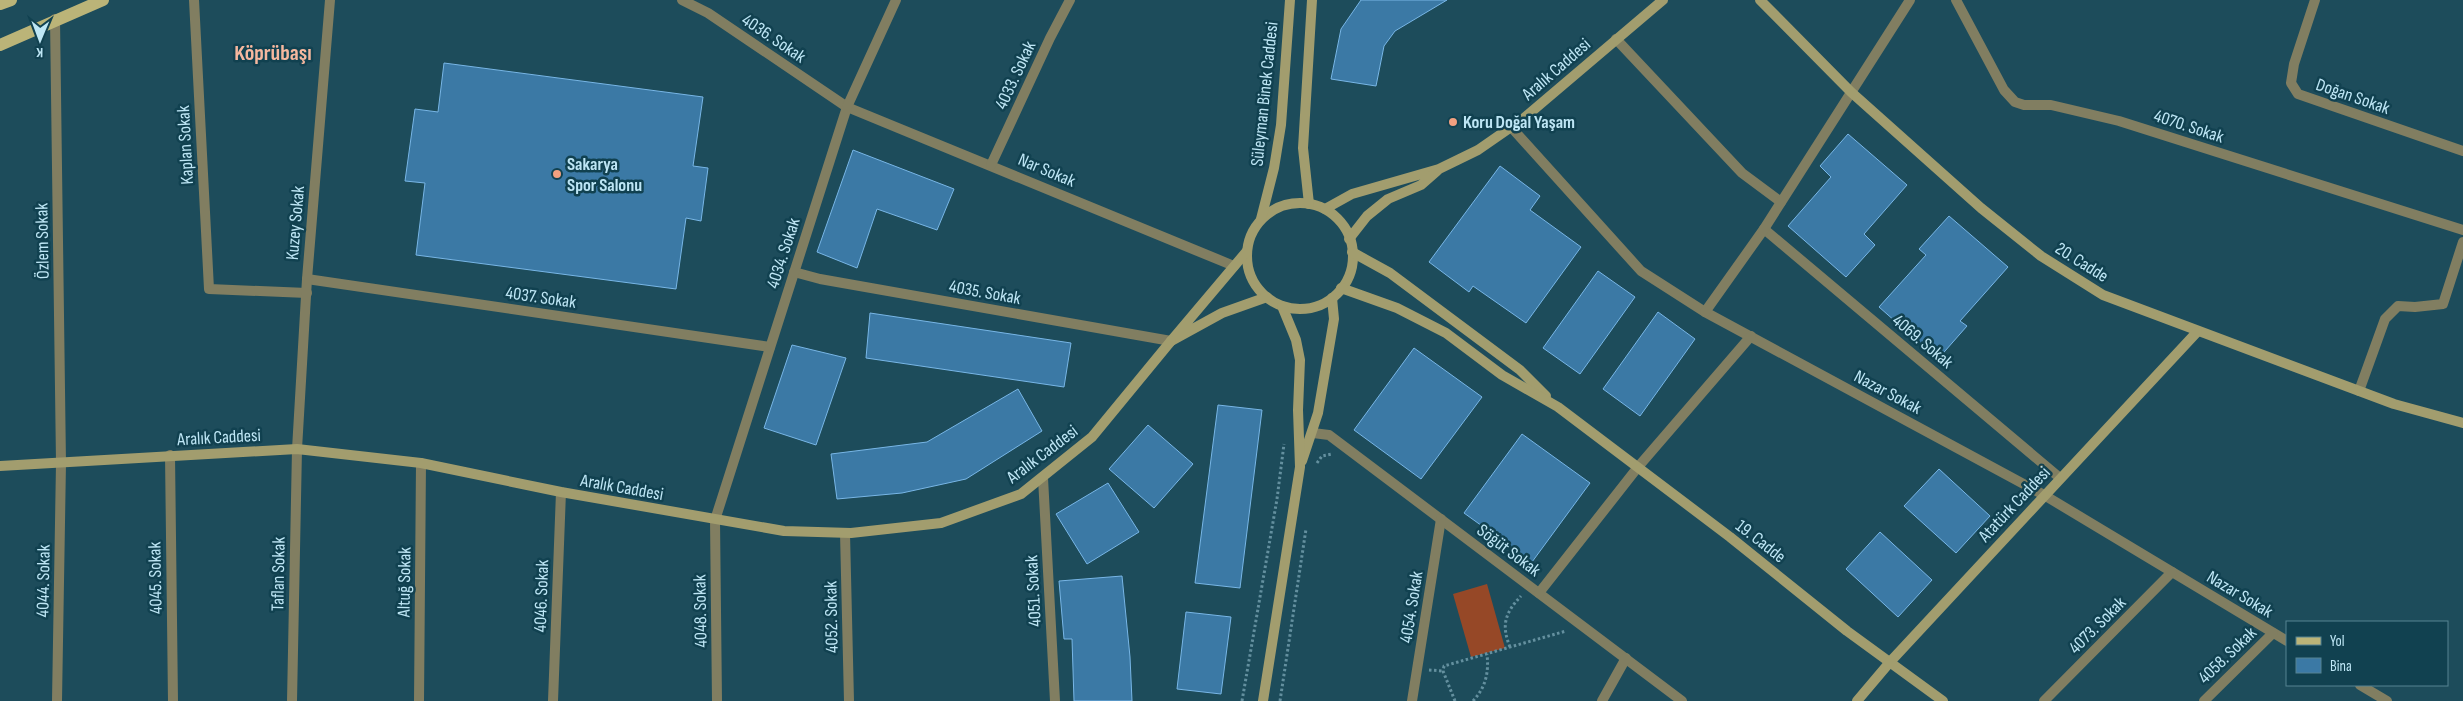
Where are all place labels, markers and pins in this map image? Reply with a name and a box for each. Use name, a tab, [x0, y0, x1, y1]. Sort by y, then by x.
place label: Koru Doğal Yaşam	[1463, 112, 1575, 133]
marker: Koru Doğal Yaşam	[1447, 116, 1459, 128]
place label: Sakarya Spor Salonu	[567, 154, 642, 196]
marker: Sakarya Spor Salonu	[551, 168, 563, 180]

